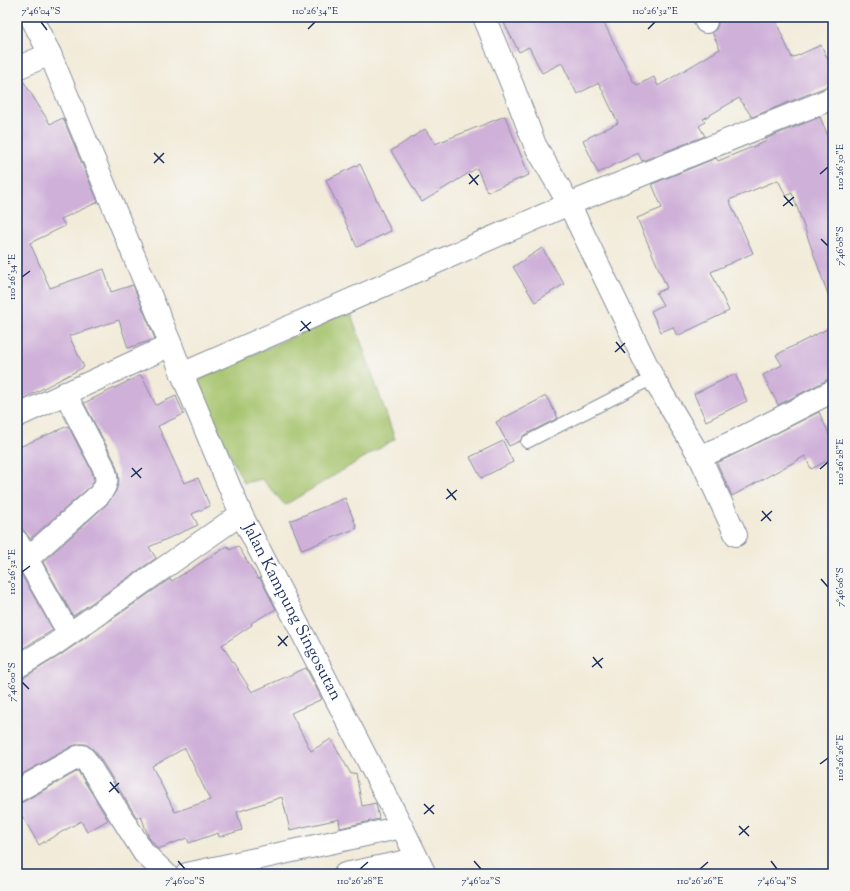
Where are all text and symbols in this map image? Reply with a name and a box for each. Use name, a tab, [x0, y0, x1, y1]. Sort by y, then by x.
text: 7°46'04"S	[22, 4, 60, 19]
text: 110°26'34"E	[292, 4, 338, 19]
text: 110°26'32"E	[632, 4, 678, 19]
text: 110°26'30"E	[833, 144, 848, 190]
text: 7°46'08"S	[833, 226, 848, 266]
text: 110°26'34"E	[5, 254, 20, 300]
text: 110°26'28"E	[833, 439, 848, 485]
street label: Jalan Kampung Singosutan	[235, 518, 347, 705]
text: 110°26'32"E	[5, 549, 20, 595]
text: 7°46'06"S	[833, 567, 848, 607]
text: 7°46'00"S	[5, 662, 20, 702]
text: 110°26'26"E	[833, 735, 848, 781]
text: 7°46'00"S	[165, 874, 205, 889]
text: 110°26'28"E	[337, 874, 383, 889]
text: 7°46'02"S	[462, 874, 500, 889]
text: 110°26'26"E	[677, 874, 723, 889]
text: 7°46'04"S	[758, 874, 796, 889]

